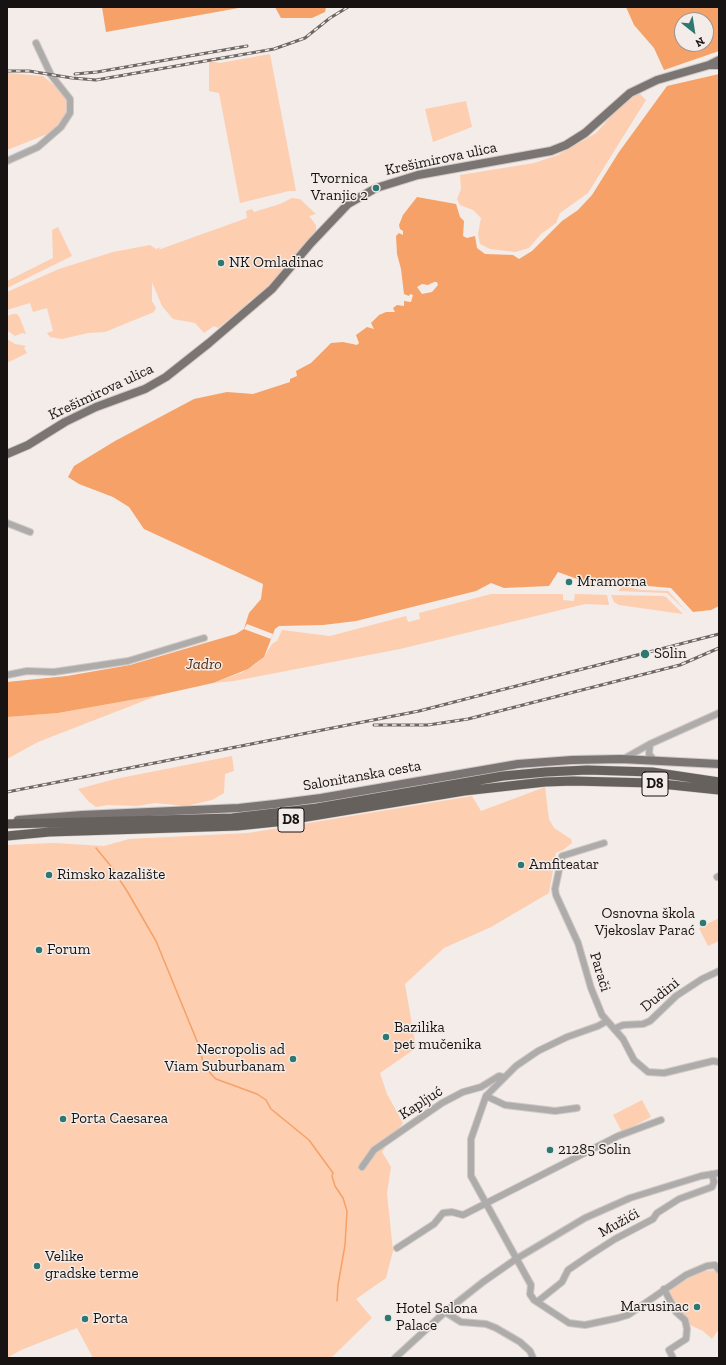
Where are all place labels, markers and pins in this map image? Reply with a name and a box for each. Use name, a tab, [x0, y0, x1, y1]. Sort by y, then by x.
place label: Tvornica Vranjic 2	[311, 170, 368, 205]
marker: Tvornica Vranjic 2	[371, 183, 381, 193]
place label: NK Omladinac	[229, 254, 323, 272]
marker: NK Omladinac	[216, 258, 226, 268]
place label: Mramorna	[577, 573, 647, 591]
marker: Mramorna	[564, 577, 574, 587]
place label: Solin	[654, 645, 686, 663]
marker: Solin	[639, 648, 651, 660]
place label: Amfiteatar	[529, 856, 599, 874]
marker: Amfiteatar	[516, 860, 526, 870]
place label: Rimsko kazalište	[57, 866, 165, 884]
marker: Rimsko kazalište	[44, 870, 54, 880]
place label: Osnovna škola Vjekoslav Parać	[595, 905, 695, 940]
marker: Osnovna škola Vjekoslav Parać	[698, 918, 708, 928]
place label: Forum	[47, 941, 90, 959]
marker: Forum	[34, 945, 44, 955]
place label: Bazilika pet mučenika	[394, 1019, 481, 1054]
marker: Bazilika pet mučenika	[381, 1032, 391, 1042]
place label: Necropolis ad Viam Suburbanam	[165, 1041, 285, 1076]
marker: Necropolis ad Viam Suburbanam	[288, 1054, 298, 1064]
place label: Porta Caesarea	[71, 1110, 168, 1128]
marker: Porta Caesarea	[58, 1114, 68, 1124]
place label: 21285 Solin	[558, 1141, 631, 1159]
marker: 21285 Solin	[545, 1145, 555, 1155]
place label: Velike gradske terme	[45, 1248, 138, 1283]
marker: Velike gradske terme	[32, 1261, 42, 1271]
place label: Marusinac	[620, 1298, 689, 1316]
place label: Hotel Salona Palace	[396, 1300, 477, 1335]
marker: Marusinac	[692, 1302, 702, 1312]
place label: Porta	[93, 1310, 128, 1328]
marker: Hotel Salona Palace	[383, 1313, 393, 1323]
marker: Porta	[80, 1314, 90, 1324]

